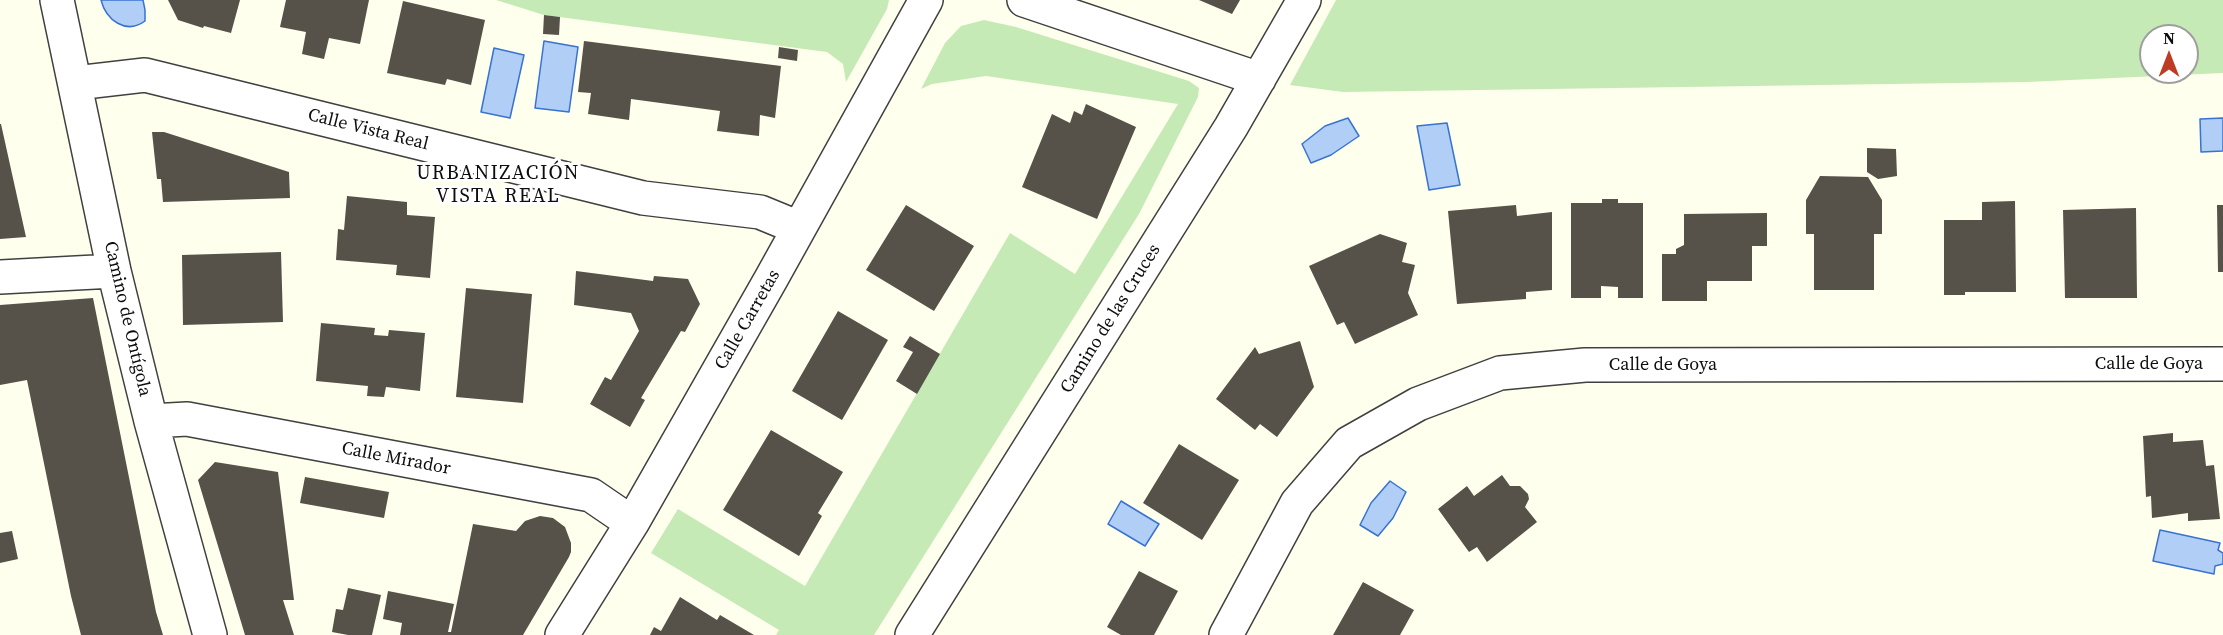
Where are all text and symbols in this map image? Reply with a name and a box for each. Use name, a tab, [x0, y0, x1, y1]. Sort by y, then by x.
north arrow	[2139, 24, 2199, 84]
text: N	[2163, 27, 2175, 49]
street label: Calle Vista Real	[305, 105, 431, 155]
district label: URBANIZACIÓN VISTA REAL	[416, 162, 580, 209]
street label: Camino de Ontígola	[99, 239, 155, 399]
street label: Camino de las Cruces	[1056, 240, 1166, 398]
street label: Calle Carretas	[711, 266, 785, 374]
street label: Calle de Goya	[2095, 353, 2203, 375]
street label: Calle de Goya	[1609, 354, 1717, 376]
street label: Calle Mirador	[340, 438, 452, 480]

